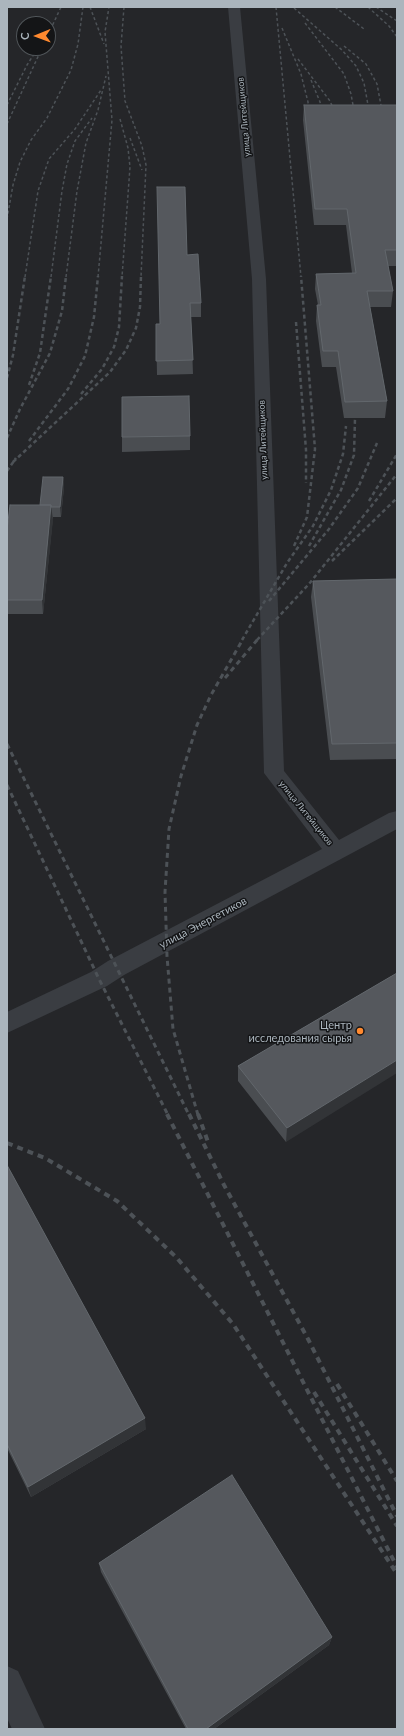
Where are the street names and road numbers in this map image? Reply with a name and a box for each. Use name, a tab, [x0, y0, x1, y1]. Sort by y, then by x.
street label: улица Литейщиков	[235, 77, 253, 157]
street label: улица Литейщиков	[256, 400, 270, 480]
street label: улица Литейщиков	[277, 779, 335, 847]
street label: улица Энергетиков	[157, 894, 249, 952]

